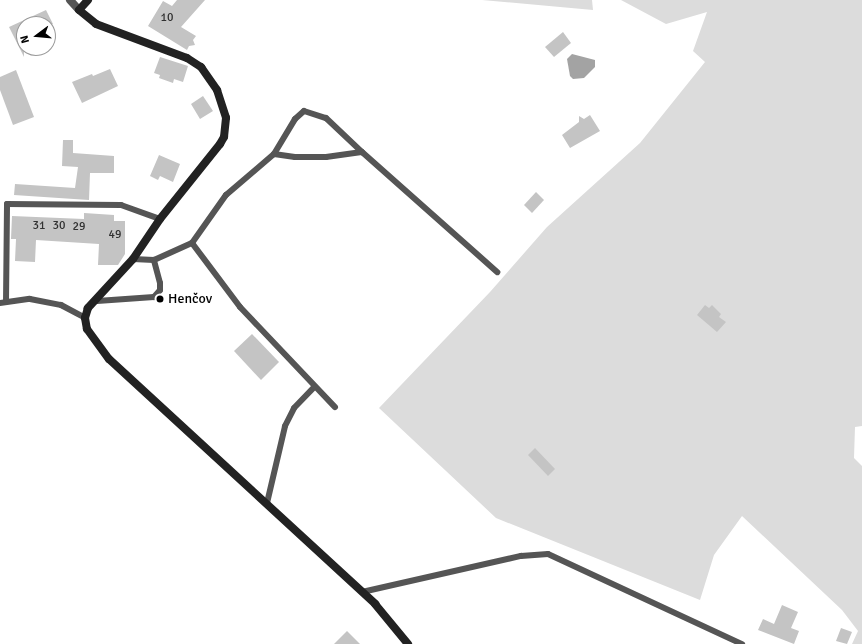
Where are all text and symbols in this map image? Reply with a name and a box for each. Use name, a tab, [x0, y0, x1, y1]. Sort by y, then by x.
house number: 10	[161, 11, 173, 25]
north arrow	[16, 16, 56, 56]
text: N	[18, 34, 32, 45]
house number: 31	[33, 219, 45, 233]
house number: 30	[53, 219, 65, 233]
house number: 29	[73, 220, 85, 234]
house number: 49	[109, 228, 121, 242]
place label: Henčov	[168, 291, 212, 307]
marker: Henčov	[155, 294, 165, 304]

